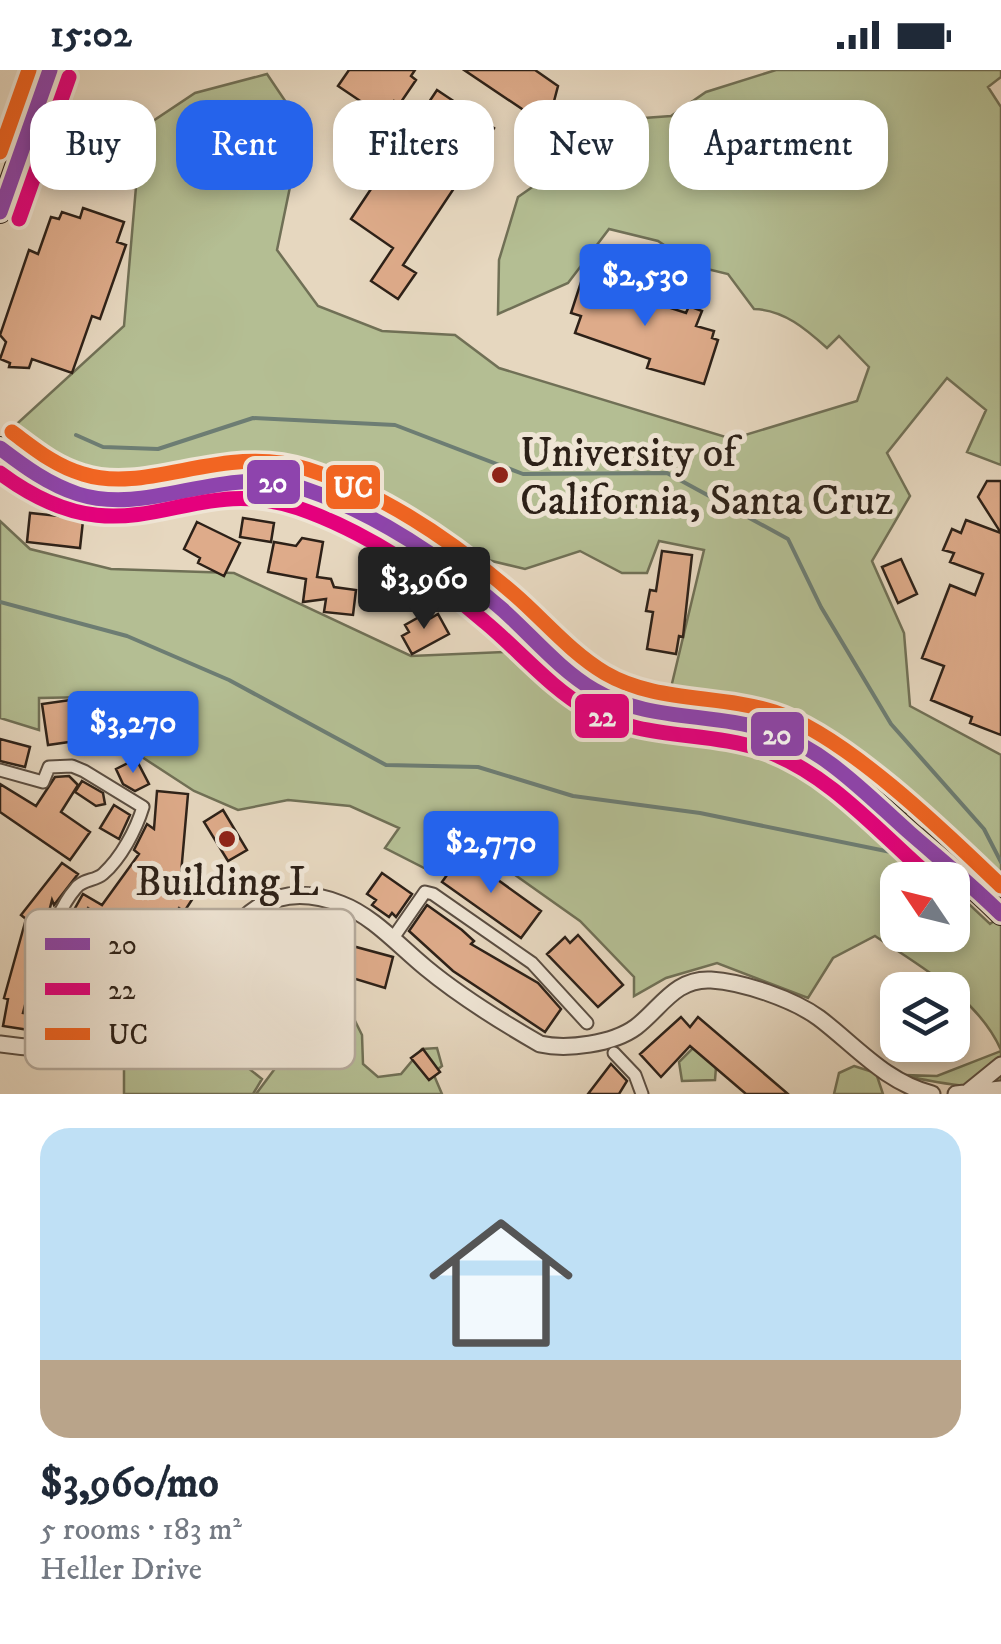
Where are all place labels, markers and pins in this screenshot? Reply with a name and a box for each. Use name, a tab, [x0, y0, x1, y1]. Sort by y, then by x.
pin: $2,530	[564, 244, 726, 329]
place label: University of California, Santa Cruz	[520, 428, 893, 528]
marker: University of California, Santa Cruz	[489, 464, 511, 486]
pin: $3,960	[343, 547, 505, 632]
pin: $3,270	[52, 691, 214, 776]
pin: $2,770	[410, 811, 572, 896]
marker: Building L	[216, 828, 238, 850]
place label: Building L	[135, 857, 319, 909]

